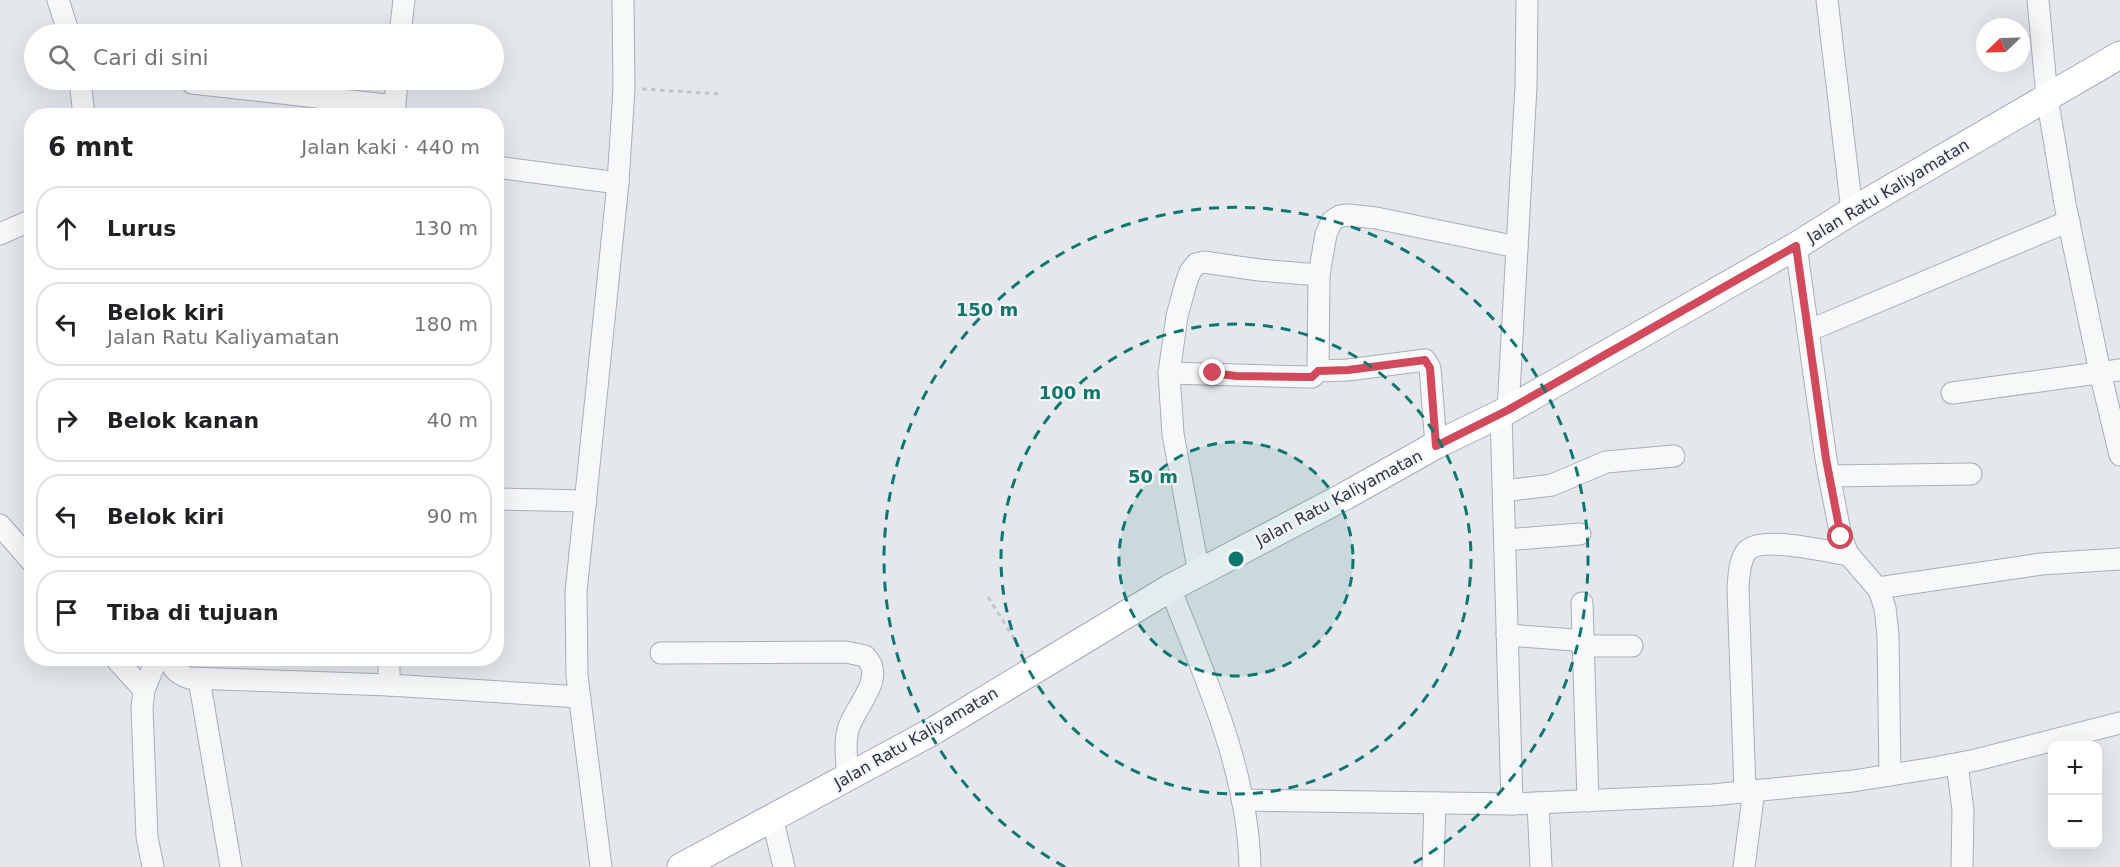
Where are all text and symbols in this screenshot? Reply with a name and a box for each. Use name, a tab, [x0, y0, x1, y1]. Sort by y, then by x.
north arrow	[1976, 18, 2030, 72]
search box	[24, 24, 504, 90]
icon: search	[45, 41, 78, 74]
text: Cari di sini	[93, 45, 209, 70]
text: 6 mnt	[48, 132, 133, 162]
text: Jalan kaki · 440 m	[301, 135, 480, 159]
street label: Jalan Ratu Kaliyamatan	[1803, 135, 1973, 248]
icon: ahead	[50, 212, 83, 245]
text: Lurus	[107, 216, 176, 241]
text: 130 m	[414, 216, 478, 240]
text: 150 m	[956, 299, 1018, 320]
text: Belok kiri	[107, 300, 224, 325]
icon: left	[50, 308, 83, 341]
text: 180 m	[414, 312, 478, 336]
text: Jalan Ratu Kaliyamatan	[107, 325, 339, 349]
route end	[1199, 359, 1225, 385]
text: 100 m	[1039, 382, 1101, 403]
icon: right	[50, 404, 83, 437]
text: Belok kanan	[107, 408, 259, 433]
text: 40 m	[427, 408, 478, 432]
street label: Jalan Ratu Kaliyamatan	[1252, 446, 1426, 550]
text: 50 m	[1128, 466, 1178, 487]
icon: left	[50, 500, 83, 533]
text: Belok kiri	[107, 504, 224, 529]
text: 90 m	[427, 504, 478, 528]
route start	[1827, 523, 1853, 549]
centre of rings	[1226, 549, 1246, 569]
icon: arrive	[50, 596, 83, 629]
text: Tiba di tujuan	[107, 600, 279, 625]
street label: Jalan Ratu Kaliyamatan	[830, 683, 1001, 793]
map controls	[2048, 741, 2102, 849]
button: +	[2048, 741, 2102, 795]
button: −	[2048, 795, 2102, 849]

